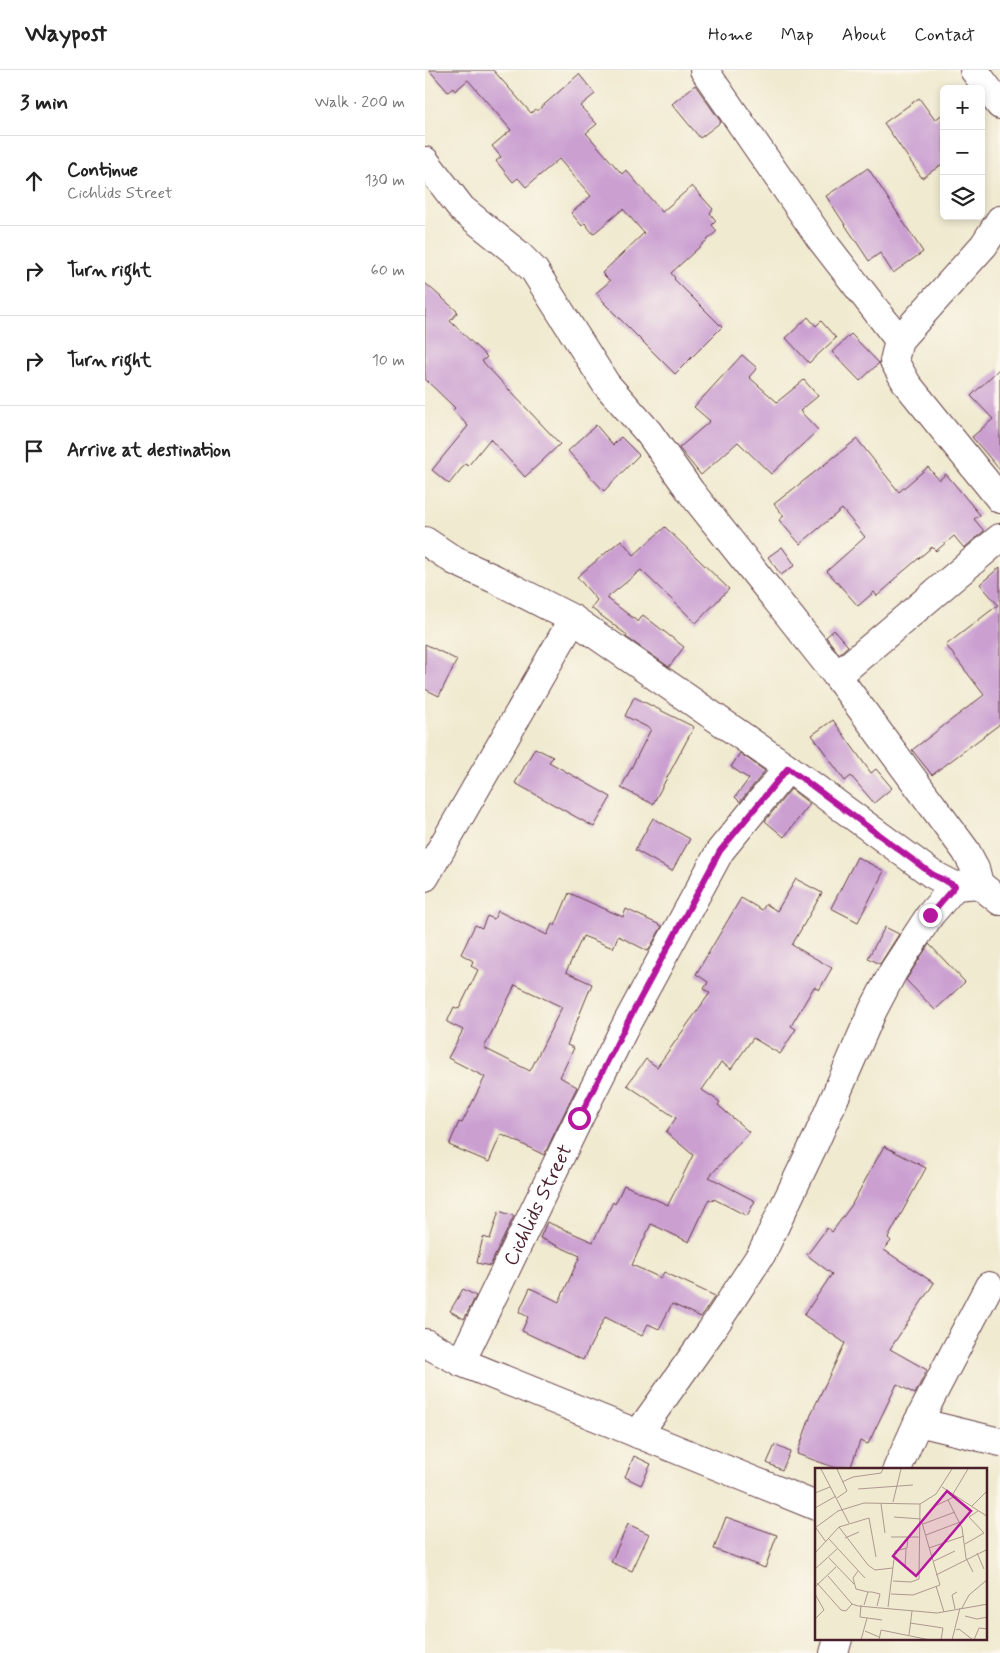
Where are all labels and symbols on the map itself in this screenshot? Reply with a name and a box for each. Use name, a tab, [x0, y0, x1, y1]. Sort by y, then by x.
route end	[919, 904, 942, 927]
route start	[568, 1107, 591, 1130]
street label: Cichlids Street	[498, 1140, 579, 1270]
inset map	[815, 1468, 987, 1640]

